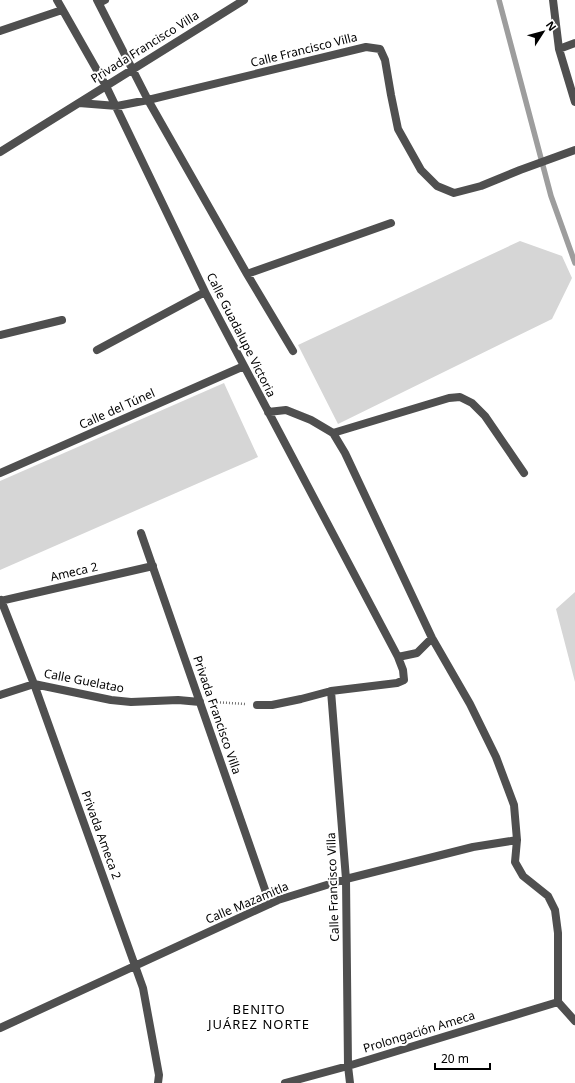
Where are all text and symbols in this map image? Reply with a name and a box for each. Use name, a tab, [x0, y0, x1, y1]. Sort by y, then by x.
street label: Privada Francisco Villa	[87, 6, 202, 87]
north arrow	[523, 12, 563, 52]
text: N	[543, 18, 560, 34]
street label: Calle Francisco Villa	[249, 28, 359, 71]
street label: Calle Guadalupe Victoria	[203, 270, 280, 400]
street label: Calle del Túnel	[76, 384, 157, 433]
street label: Ameca 2	[49, 558, 99, 585]
street label: Privada Francisco Villa	[189, 653, 246, 776]
street label: Calle Guelatao	[42, 664, 126, 697]
street label: Privada Ameca 2	[77, 788, 125, 882]
street label: Calle Francisco Villa	[322, 832, 343, 942]
street label: Calle Mazamitla	[203, 877, 291, 928]
district label: BENITO JUÁREZ NORTE	[206, 1000, 310, 1033]
street label: Prolongación Ameca	[361, 1006, 477, 1057]
scale bar	[435, 1045, 490, 1071]
text: 20 m	[441, 1050, 469, 1067]

